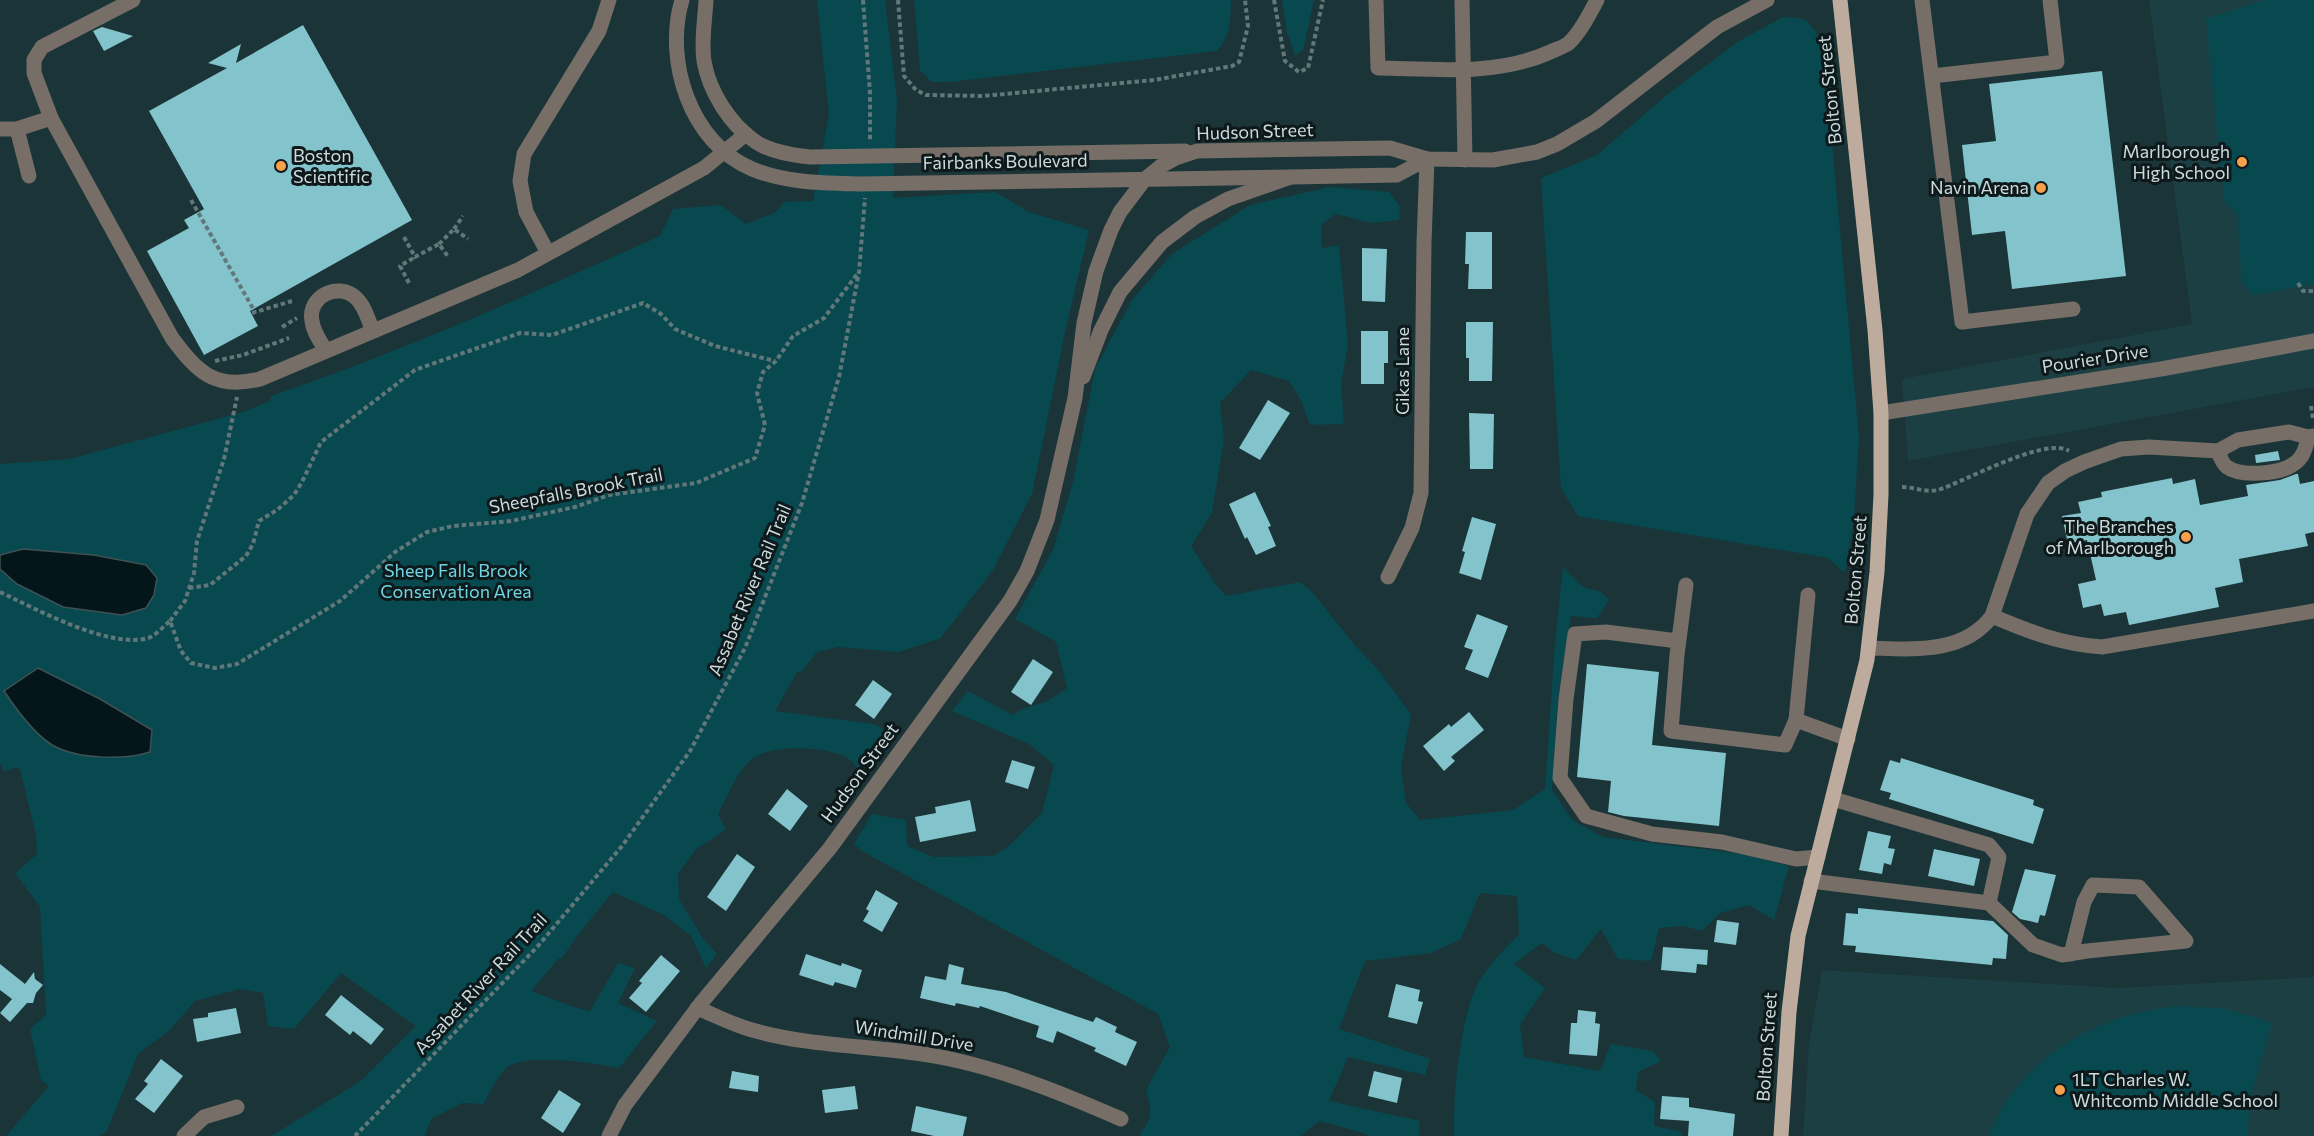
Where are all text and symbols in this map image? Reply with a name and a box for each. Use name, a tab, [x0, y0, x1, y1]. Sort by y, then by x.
street label: Bolton Street	[1812, 34, 1846, 146]
street label: Hudson Street	[1196, 118, 1314, 144]
place label: Marlborough High School	[2123, 140, 2230, 183]
place label: Boston Scientific	[293, 144, 370, 187]
street label: Fairbanks Boulevard	[922, 149, 1088, 173]
marker: Marlborough High School	[2235, 155, 2249, 169]
marker: Boston Scientific	[274, 159, 288, 173]
place label: Navin Arena	[1930, 176, 2029, 198]
marker: Navin Arena	[2034, 181, 2048, 195]
street label: Gikas Lane	[1391, 327, 1413, 415]
street label: Pourier Drive	[2040, 339, 2150, 377]
street label: Sheepfalls Brook Trail	[487, 462, 664, 518]
street label: Assabet River Rail Trail	[703, 500, 795, 679]
street label: Bolton Street	[1839, 514, 1871, 625]
place label: The Branches of Marlborough	[2045, 515, 2174, 558]
marker: The Branches of Marlborough	[2179, 530, 2193, 544]
park label: Sheep Falls Brook Conservation Area	[380, 559, 532, 602]
street label: Hudson Street	[816, 718, 903, 826]
street label: Assabet River Rail Trail	[409, 908, 551, 1058]
street label: Bolton Street	[1751, 991, 1781, 1102]
street label: Windmill Drive	[853, 1015, 975, 1055]
place label: 1LT Charles W. Whitcomb Middle School	[2072, 1068, 2278, 1111]
marker: 1LT Charles W. Whitcomb Middle School	[2053, 1083, 2067, 1097]

